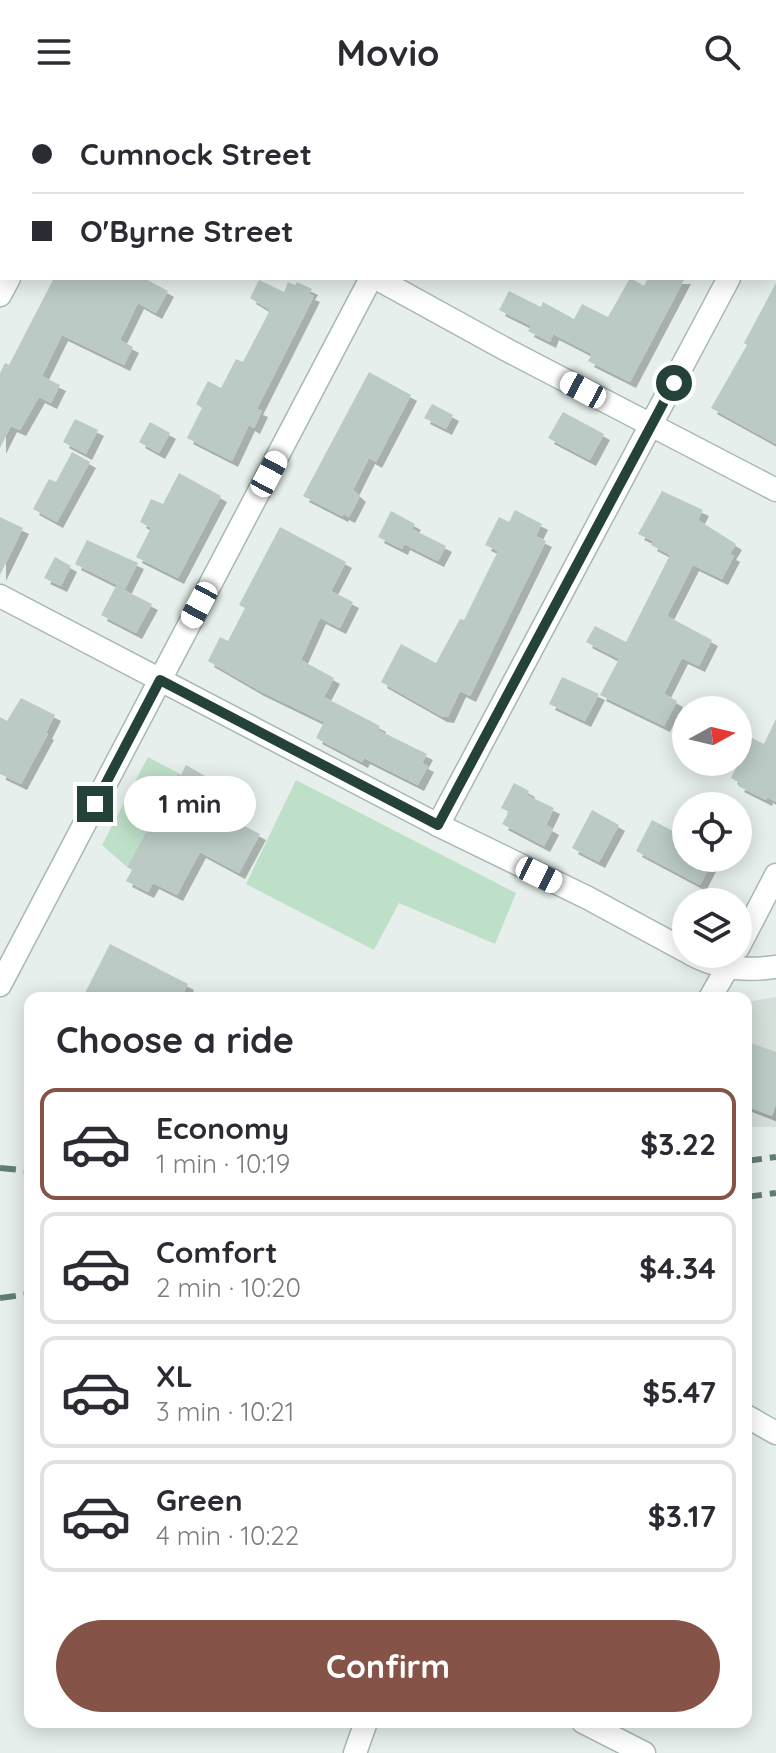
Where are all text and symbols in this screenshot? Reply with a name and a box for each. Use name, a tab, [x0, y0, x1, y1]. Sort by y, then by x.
icon: menu	[32, 30, 76, 74]
text: Movio	[337, 30, 439, 75]
icon: search	[700, 30, 744, 74]
text: Cumnock Street	[80, 135, 312, 173]
text: O'Byrne Street	[80, 212, 294, 250]
route start	[656, 365, 692, 401]
car	[556, 368, 610, 412]
car	[247, 447, 291, 501]
car	[177, 578, 221, 632]
north arrow	[672, 696, 752, 776]
map controls	[672, 696, 752, 968]
callout: 1 min	[123, 776, 255, 832]
route end	[77, 786, 113, 822]
text: 1 min	[159, 787, 222, 820]
button: locate	[672, 792, 752, 872]
car	[512, 854, 566, 896]
button: layers	[672, 888, 752, 968]
text: Choose a ride	[56, 1017, 294, 1062]
icon: car	[60, 1108, 132, 1180]
text: Economy	[156, 1109, 289, 1147]
text: $3.22	[640, 1125, 716, 1163]
text: 1 min · 10:19	[156, 1147, 290, 1180]
icon: car	[60, 1232, 132, 1304]
text: Comfort	[156, 1233, 277, 1271]
text: $4.34	[639, 1249, 716, 1287]
text: 2 min · 10:20	[156, 1271, 301, 1304]
icon: car	[60, 1356, 132, 1428]
text: XL	[156, 1357, 193, 1395]
text: $5.47	[642, 1373, 716, 1411]
text: 3 min · 10:21	[156, 1395, 294, 1428]
icon: car	[60, 1480, 132, 1552]
text: Green	[156, 1481, 243, 1519]
text: $3.17	[648, 1497, 716, 1535]
text: 4 min · 10:22	[156, 1519, 299, 1552]
button: Confirm	[56, 1620, 720, 1712]

